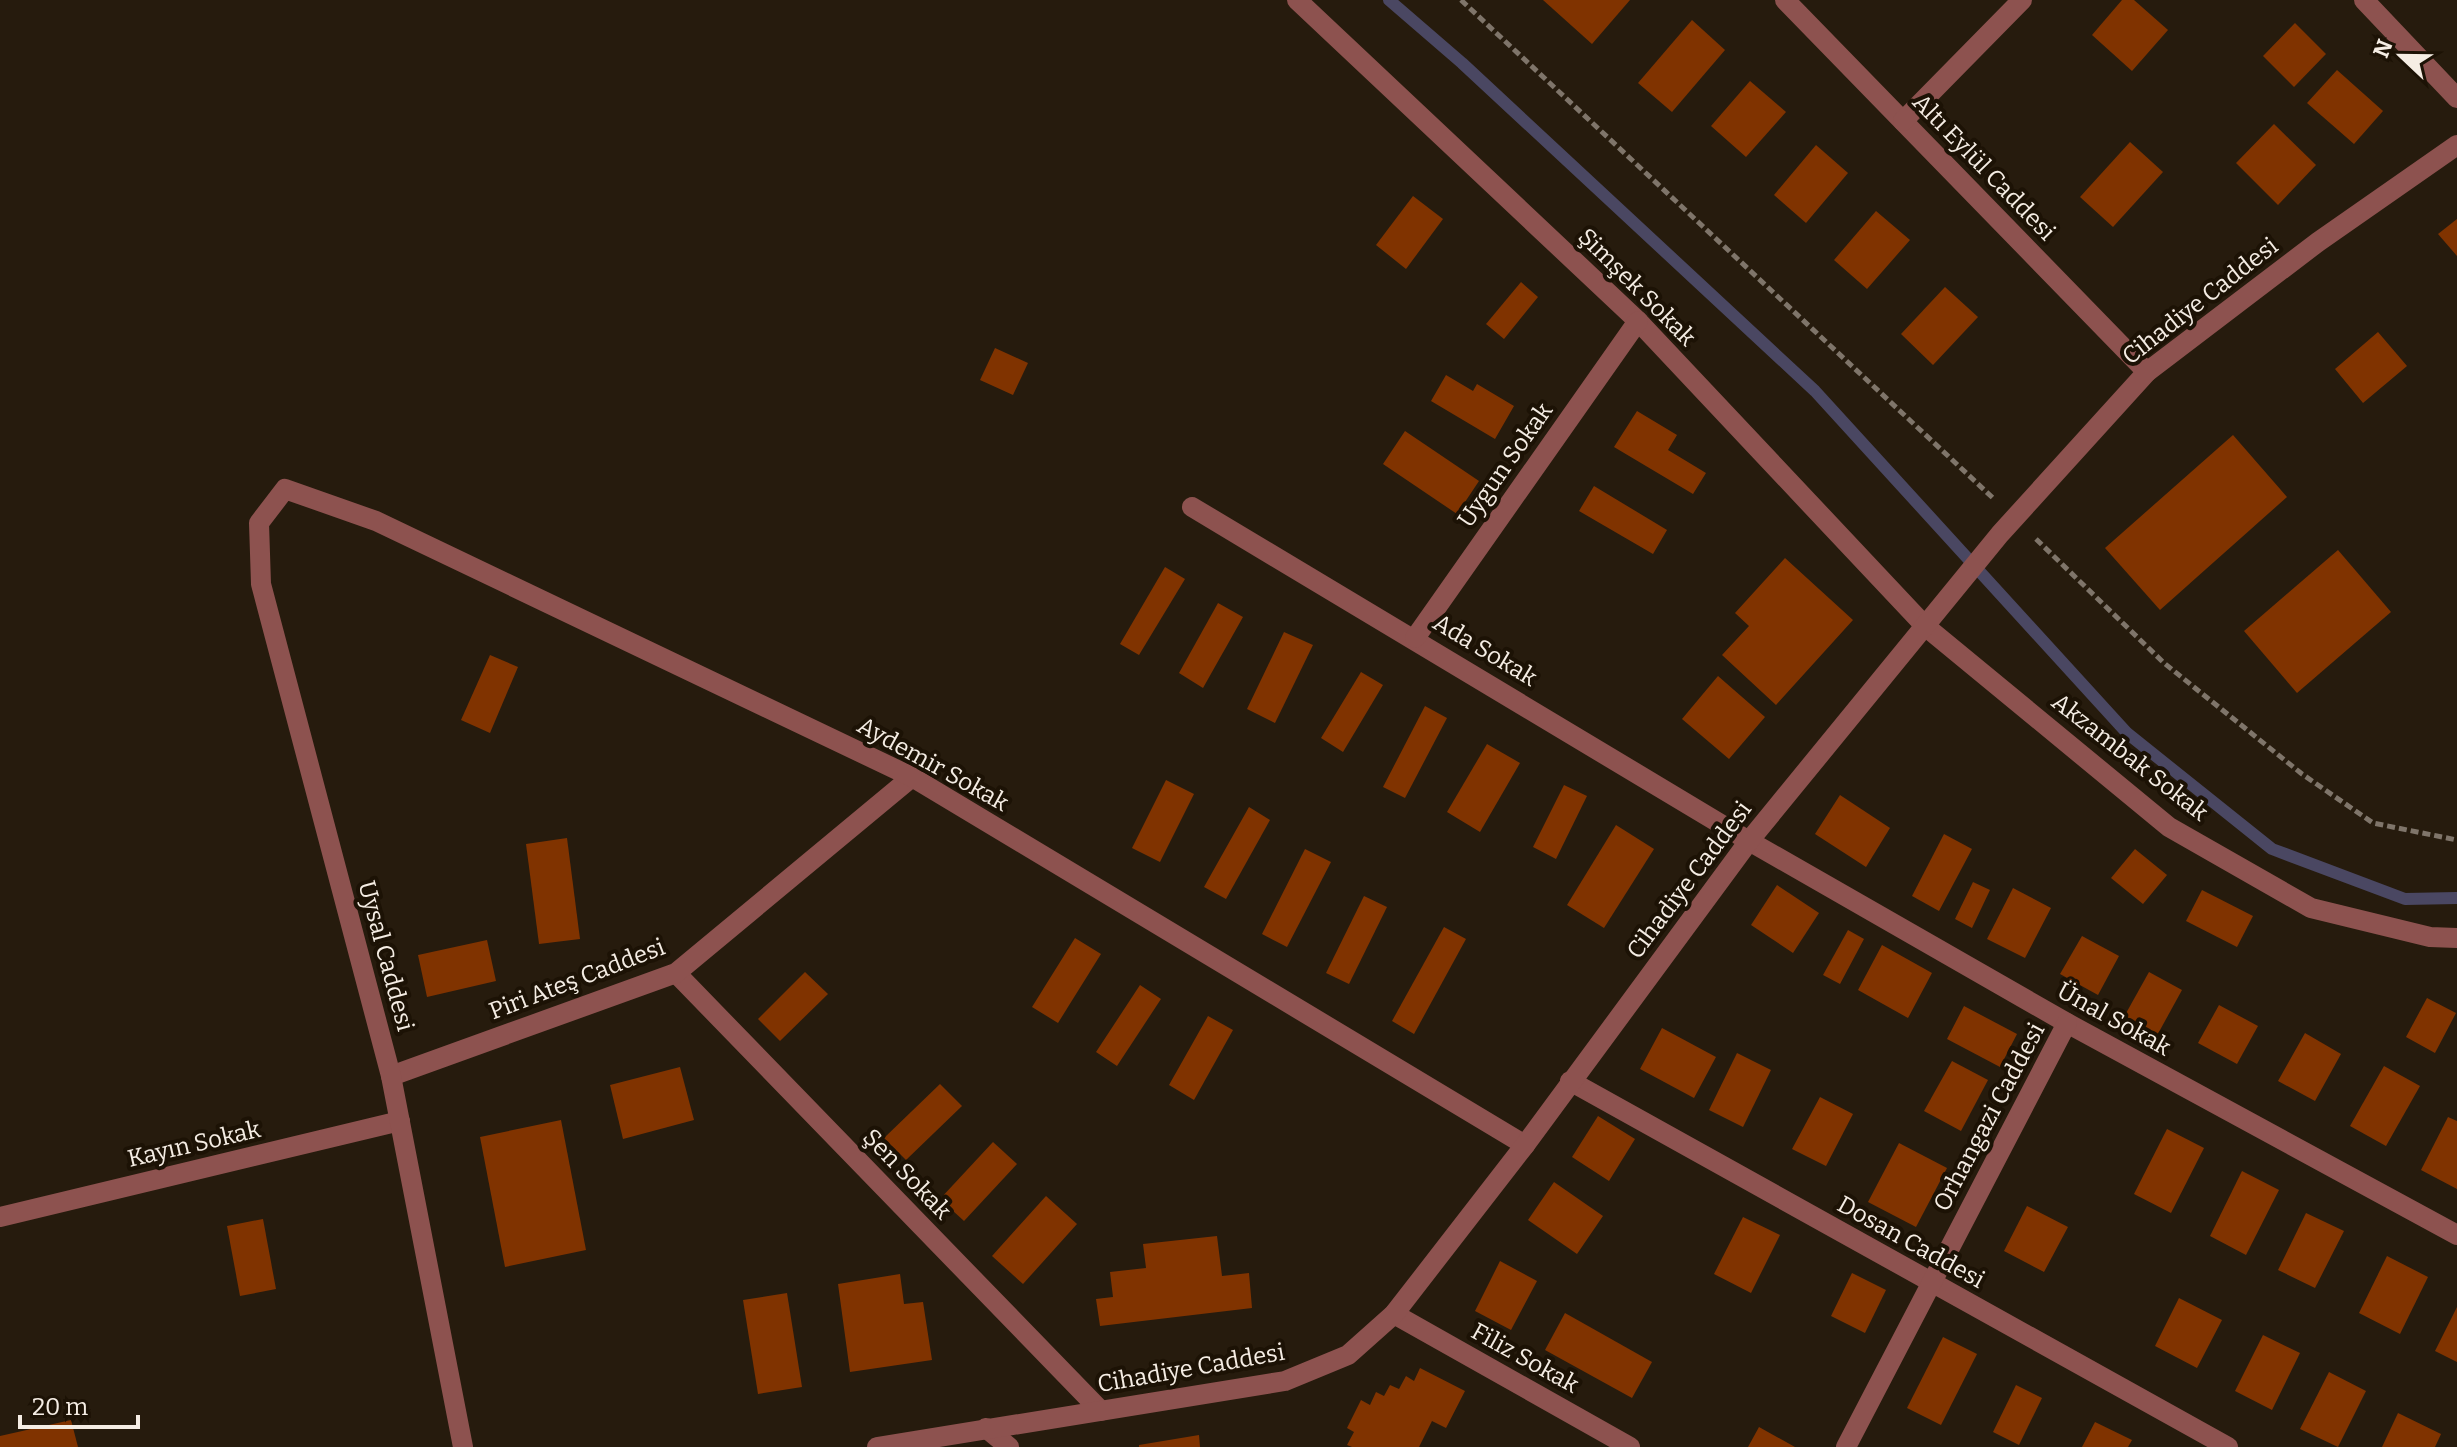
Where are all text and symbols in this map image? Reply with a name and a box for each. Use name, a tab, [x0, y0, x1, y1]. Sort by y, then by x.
north arrow	[2361, 16, 2441, 96]
text: N	[2367, 36, 2399, 62]
street label: Altı Eylül Caddesi	[1907, 88, 2061, 246]
street label: Şimşek Sokak	[1572, 222, 1702, 352]
street label: Cihadiye Caddesi	[2117, 232, 2283, 370]
street label: Uygun Sokak	[1452, 397, 1558, 533]
street label: Ada Sokak	[1428, 608, 1542, 692]
street label: Akzambak Sokak	[2046, 687, 2214, 827]
street label: Aydemir Sokak	[853, 711, 1014, 817]
street label: Cihadiye Caddesi	[1621, 796, 1757, 964]
street label: Uysal Caddesi	[353, 878, 419, 1034]
street label: Piri Ateş Caddesi	[485, 933, 669, 1025]
street label: Ünal Sokak	[2052, 976, 2176, 1062]
street label: Orhangazi Caddesi	[1928, 1018, 2050, 1216]
street label: Kayın Sokak	[125, 1115, 264, 1173]
street label: Şen Sokak	[857, 1123, 957, 1225]
street label: Dosan Caddesi	[1833, 1190, 1989, 1294]
street label: Filiz Sokak	[1467, 1317, 1584, 1399]
street label: Cihadiye Caddesi	[1095, 1338, 1287, 1398]
scale bar	[20, 1379, 138, 1429]
text: 20 m	[32, 1393, 88, 1421]

